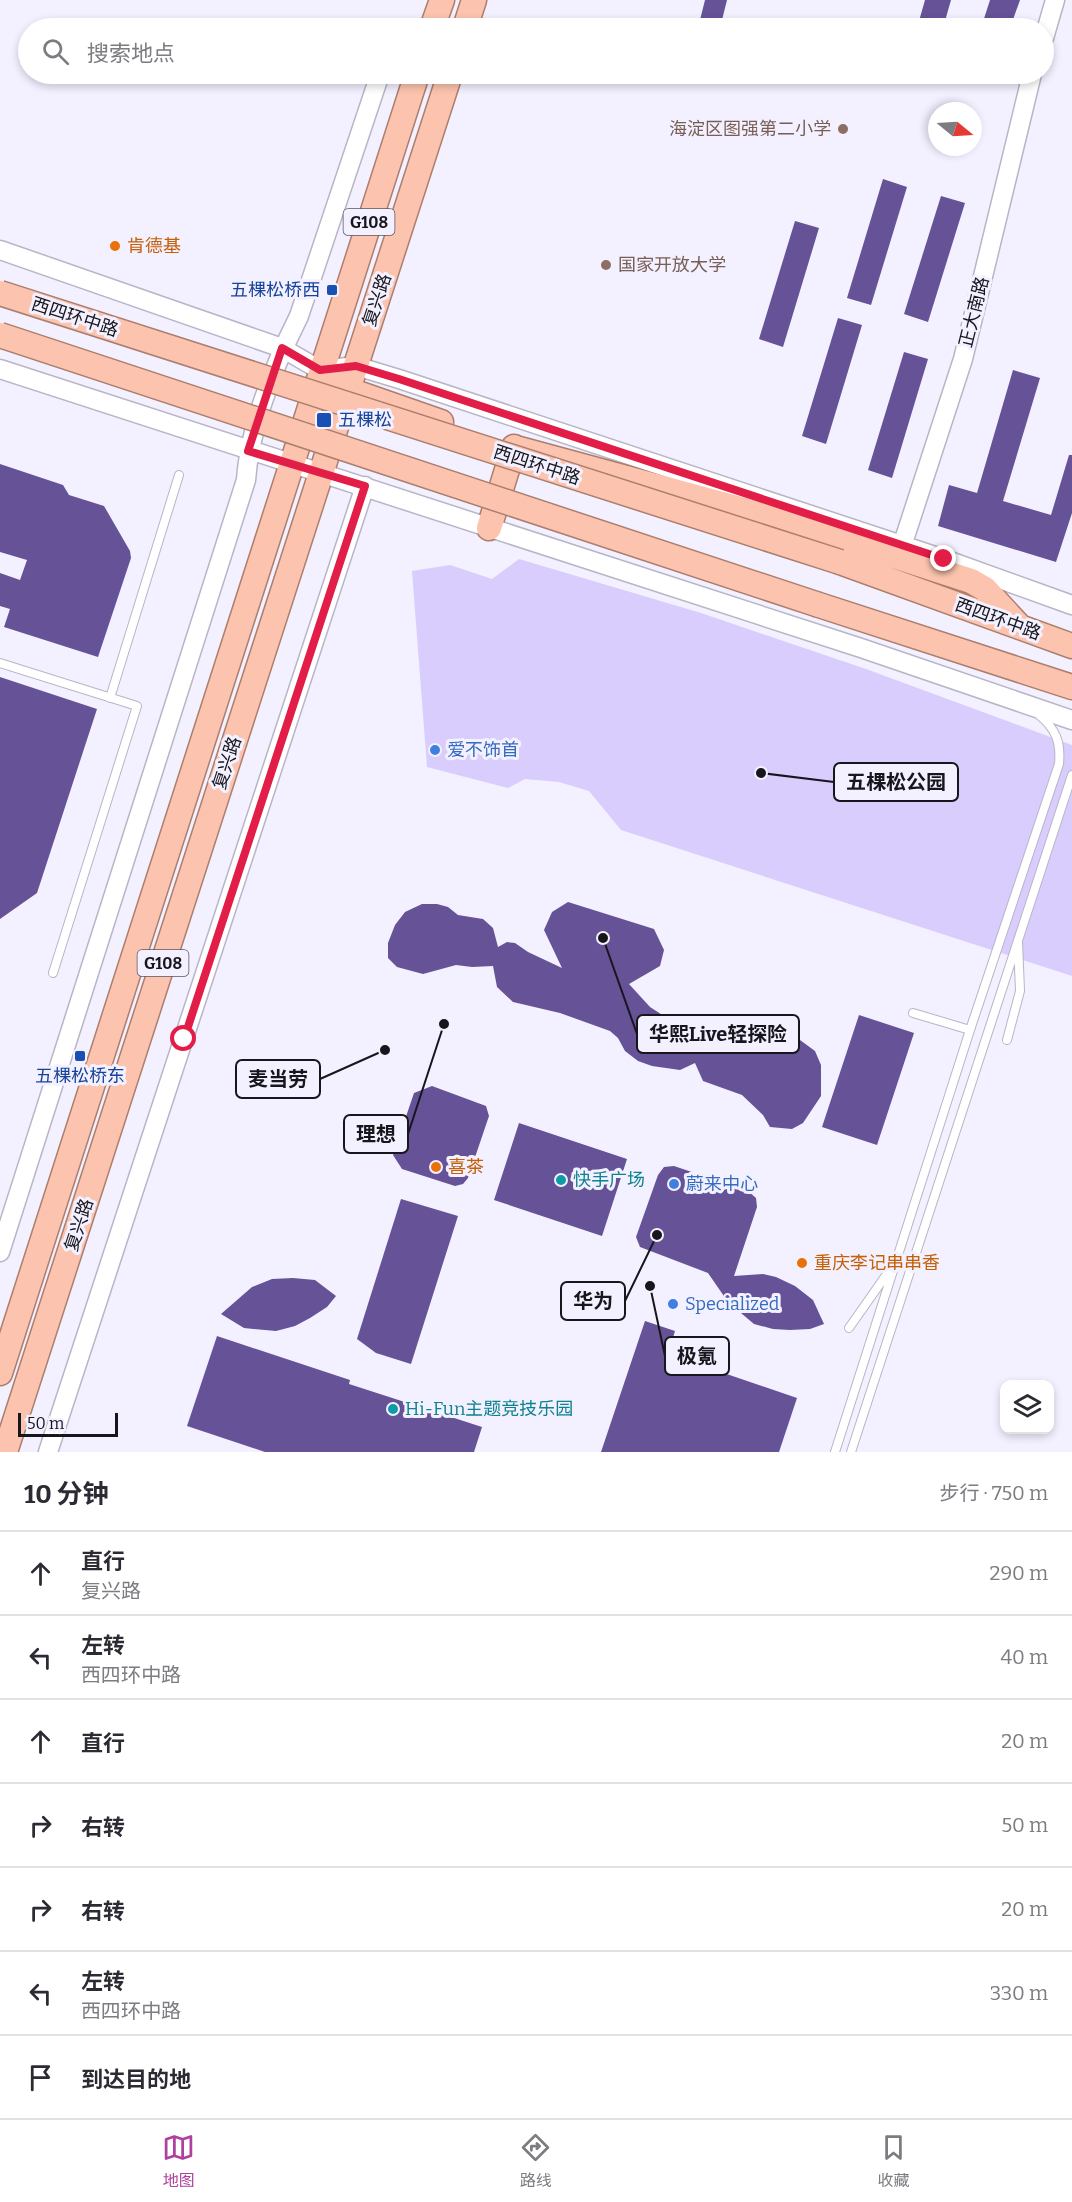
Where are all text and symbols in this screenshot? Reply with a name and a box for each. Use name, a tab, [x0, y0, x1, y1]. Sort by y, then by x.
search box	[18, 18, 1054, 84]
icon: search	[39, 35, 72, 68]
text: 搜索地点	[87, 40, 175, 67]
north arrow	[928, 102, 982, 156]
place label: 海淀区图强第二小学	[669, 118, 831, 140]
marker: 海淀区图强第二小学	[836, 122, 850, 136]
road number: G108	[344, 209, 394, 235]
place label: 肯德基	[127, 235, 181, 257]
marker: 肯德基	[108, 239, 122, 253]
place label: 国家开放大学	[618, 254, 726, 276]
marker: 国家开放大学	[599, 258, 613, 272]
street label: 复兴路	[358, 271, 396, 329]
street label: 正大南路	[955, 274, 993, 350]
place label: 五棵松桥西	[230, 279, 320, 301]
marker: 五棵松桥西	[325, 283, 339, 297]
street label: 西四环中路	[29, 293, 121, 341]
place label: 五棵松	[338, 409, 392, 431]
marker: 五棵松	[315, 411, 333, 429]
street label: 西四环中路	[491, 441, 583, 489]
route end	[930, 545, 956, 571]
street label: 西四环中路	[952, 593, 1044, 645]
street label: 复兴路	[208, 734, 246, 792]
place label: 爱不饰首	[447, 739, 519, 761]
marker: 爱不饰首	[428, 743, 442, 757]
callout: 五棵松公园	[834, 763, 958, 801]
text: 五棵松公园	[846, 770, 946, 794]
road number: G108	[138, 950, 188, 976]
callout: 华熙Live轻探险	[637, 1015, 799, 1053]
text: 华熙Live轻探险	[649, 1022, 787, 1046]
route start	[170, 1025, 196, 1051]
marker: 五棵松桥东	[73, 1049, 87, 1063]
callout: 麦当劳	[236, 1060, 320, 1098]
place label: 五棵松桥东	[35, 1065, 125, 1087]
text: 麦当劳	[248, 1067, 308, 1091]
callout: 理想	[344, 1115, 408, 1153]
text: 理想	[356, 1122, 396, 1146]
place label: 喜茶	[448, 1156, 484, 1178]
marker: 喜茶	[429, 1160, 443, 1174]
place label: 快手广场	[573, 1169, 645, 1191]
marker: 快手广场	[554, 1173, 568, 1187]
place label: 蔚来中心	[686, 1173, 758, 1195]
marker: 蔚来中心	[667, 1177, 681, 1191]
street label: 复兴路	[60, 1196, 98, 1254]
place label: 重庆李记串串香	[814, 1252, 940, 1274]
marker: 重庆李记串串香	[795, 1256, 809, 1270]
callout: 华为	[561, 1282, 625, 1320]
text: 华为	[573, 1289, 613, 1313]
place label: Specialized	[685, 1293, 780, 1315]
marker: Specialized	[666, 1297, 680, 1311]
callout: 极氪	[665, 1337, 729, 1375]
text: 极氪	[677, 1344, 717, 1368]
map controls	[1000, 1380, 1054, 1434]
button: layers	[1000, 1380, 1054, 1434]
place label: Hi-Fun主题竞技乐园	[405, 1398, 573, 1420]
marker: Hi-Fun主题竞技乐园	[386, 1402, 400, 1416]
scale bar	[18, 1410, 118, 1438]
text: 50 m	[27, 1414, 64, 1433]
text: 10 分钟	[24, 1479, 108, 1510]
text: 步行 · 750 m	[939, 1481, 1048, 1505]
text: 直行	[81, 1548, 125, 1575]
icon: ahead	[24, 1557, 57, 1590]
text: 290 m	[990, 1561, 1048, 1585]
text: 复兴路	[81, 1579, 141, 1603]
text: 左转	[81, 1632, 125, 1659]
icon: left	[24, 1641, 57, 1674]
text: 40 m	[1000, 1645, 1048, 1669]
text: 西四环中路	[81, 1663, 181, 1687]
icon: ahead	[24, 1725, 57, 1758]
text: 20 m	[1001, 1729, 1048, 1753]
text: 直行	[81, 1730, 125, 1757]
icon: right	[24, 1809, 57, 1842]
text: 50 m	[1001, 1813, 1048, 1837]
text: 右转	[81, 1814, 125, 1841]
icon: right	[24, 1893, 57, 1926]
text: 20 m	[1001, 1897, 1048, 1921]
text: 右转	[81, 1898, 125, 1925]
text: 左转	[81, 1968, 125, 1995]
icon: left	[24, 1977, 57, 2010]
text: 330 m	[990, 1981, 1048, 2005]
text: 西四环中路	[81, 1999, 181, 2023]
icon: arrive	[24, 2061, 57, 2094]
text: 到达目的地	[81, 2066, 191, 2093]
tab: 地图	[162, 2131, 195, 2191]
tab: 路线	[519, 2131, 552, 2191]
tab: 收藏	[877, 2131, 910, 2191]

